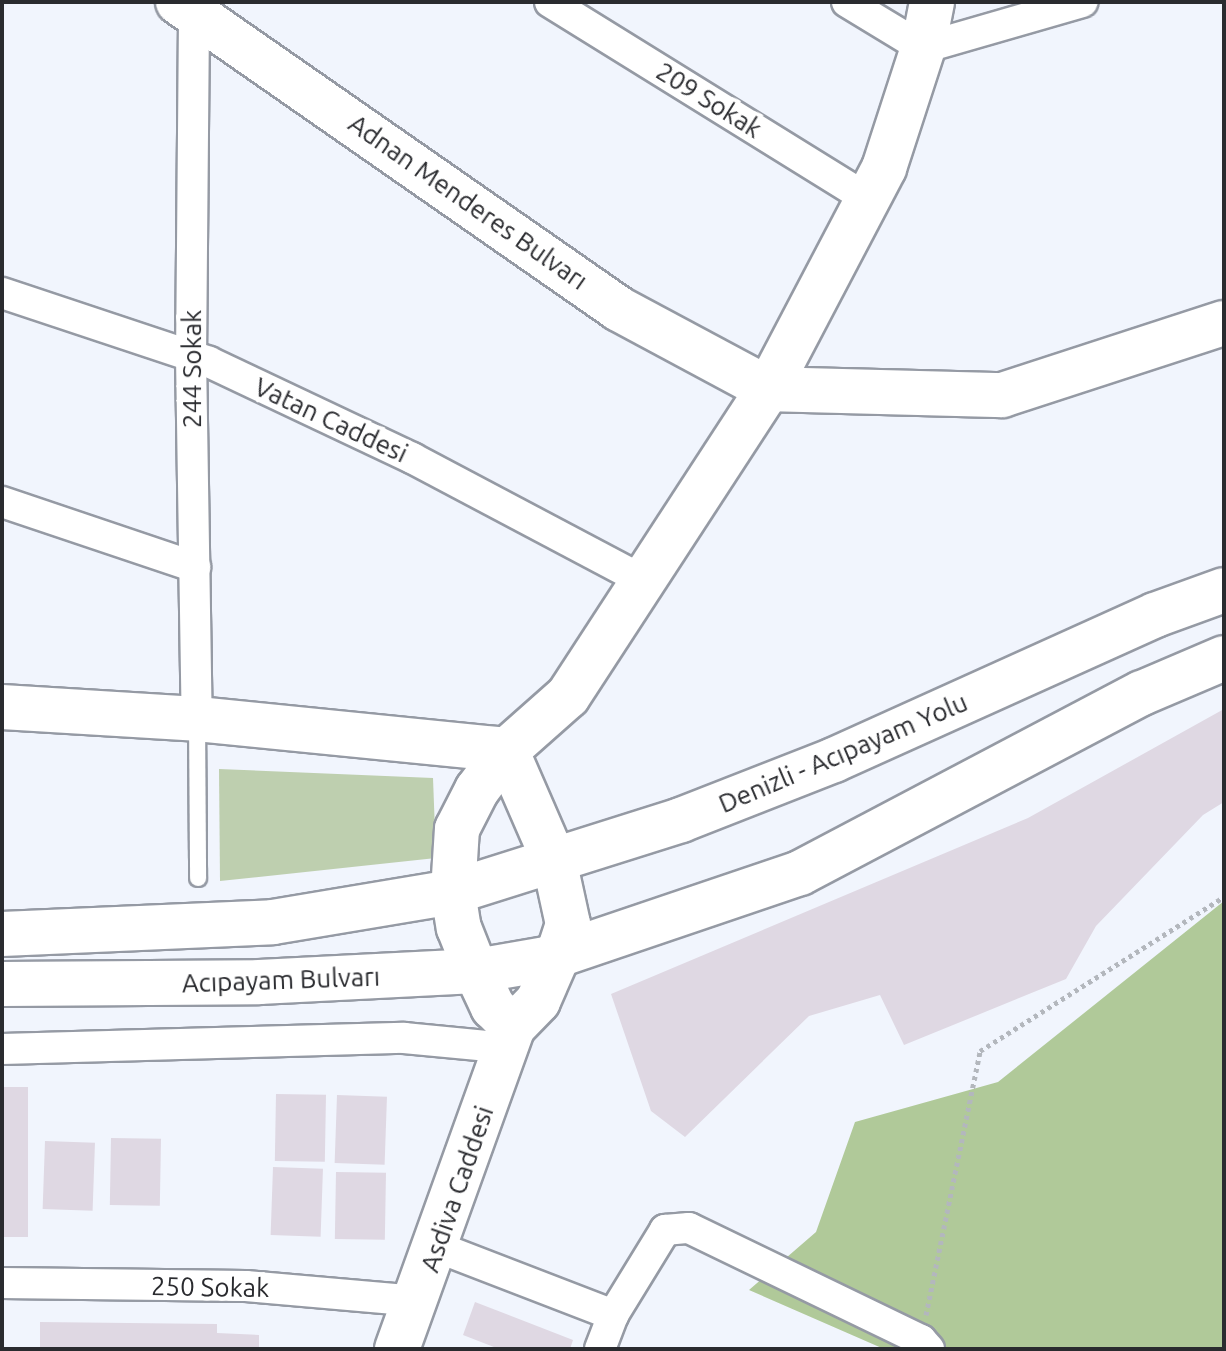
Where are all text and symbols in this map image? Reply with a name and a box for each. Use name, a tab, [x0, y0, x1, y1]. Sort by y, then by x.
street label: 209 Sokak	[651, 55, 767, 145]
street label: Adnan Menderes Bulvarı	[343, 108, 593, 296]
street label: 244 Sokak	[176, 310, 208, 428]
street label: Vatan Caddesi	[249, 371, 413, 469]
street label: Denizli - Acıpayam Yolu	[714, 686, 972, 820]
street label: Acıpayam Bulvarı	[181, 961, 381, 999]
street label: Asdiva Caddesi	[414, 1102, 500, 1276]
street label: 250 Sokak	[151, 1270, 269, 1304]

